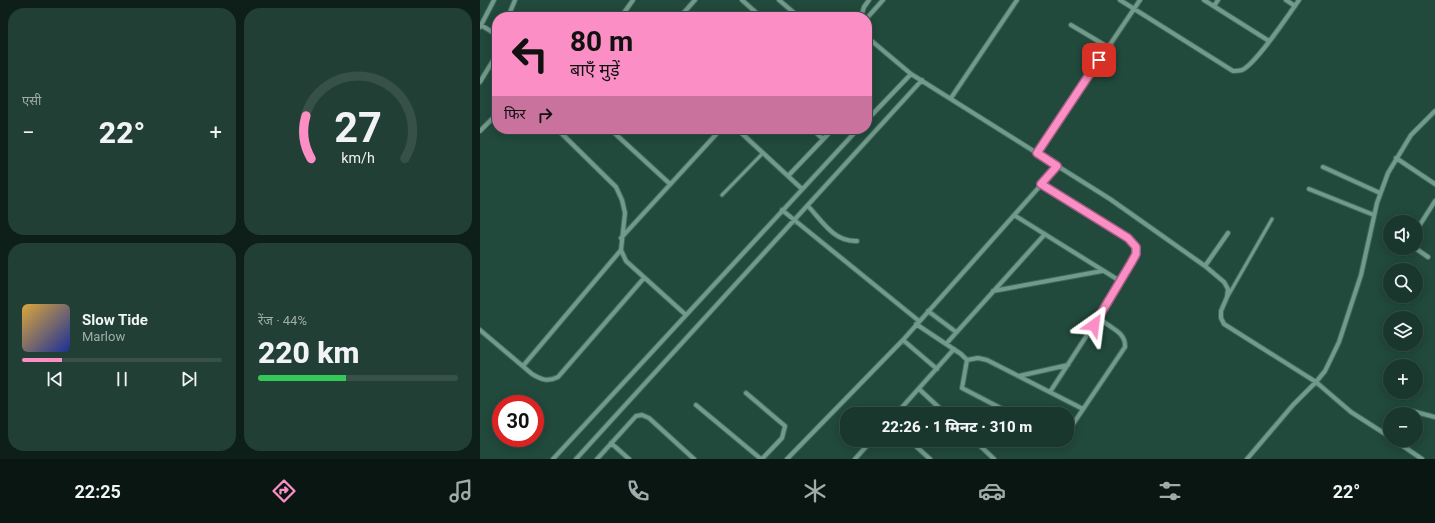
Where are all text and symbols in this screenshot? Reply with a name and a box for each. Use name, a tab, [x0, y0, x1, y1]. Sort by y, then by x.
text: 80 m	[570, 25, 633, 58]
icon: left	[504, 28, 556, 80]
pin	[1082, 43, 1116, 77]
icon: arrive	[1088, 49, 1110, 71]
text: बाएँ मुड़ें	[570, 59, 620, 80]
text: एसी	[22, 93, 41, 108]
text: 27	[334, 103, 382, 152]
icon: right	[534, 104, 556, 126]
text: फिर	[504, 105, 526, 123]
text: 22°	[99, 115, 145, 150]
text: −	[22, 120, 35, 145]
text: +	[210, 120, 222, 145]
text: km/h	[341, 150, 375, 166]
map controls	[1383, 215, 1423, 447]
button: sound	[1383, 215, 1423, 255]
button: search	[1383, 263, 1423, 303]
position arrow	[1073, 304, 1115, 346]
text: Slow Tide	[82, 311, 148, 329]
button: layers	[1383, 311, 1423, 351]
text: रेंज · 44%	[258, 313, 307, 328]
text: Marlow	[82, 329, 125, 344]
text: 220 km	[258, 335, 360, 370]
button: +	[1383, 359, 1423, 399]
icon: previous	[44, 368, 66, 390]
icon: pause	[111, 368, 133, 390]
icon: next	[178, 368, 200, 390]
speed limit sign: 30	[492, 395, 544, 447]
button: −	[1383, 407, 1423, 447]
text: 22:26 · 1 मिनट · 310 m	[882, 418, 1032, 436]
icon: directions	[270, 477, 298, 505]
icon: music	[447, 477, 475, 505]
icon: phone	[624, 477, 652, 505]
icon: climate	[801, 477, 829, 505]
icon: car	[978, 477, 1006, 505]
icon: filters	[1156, 477, 1184, 505]
text: 22:25	[75, 481, 121, 502]
text: 22°	[1333, 481, 1360, 502]

